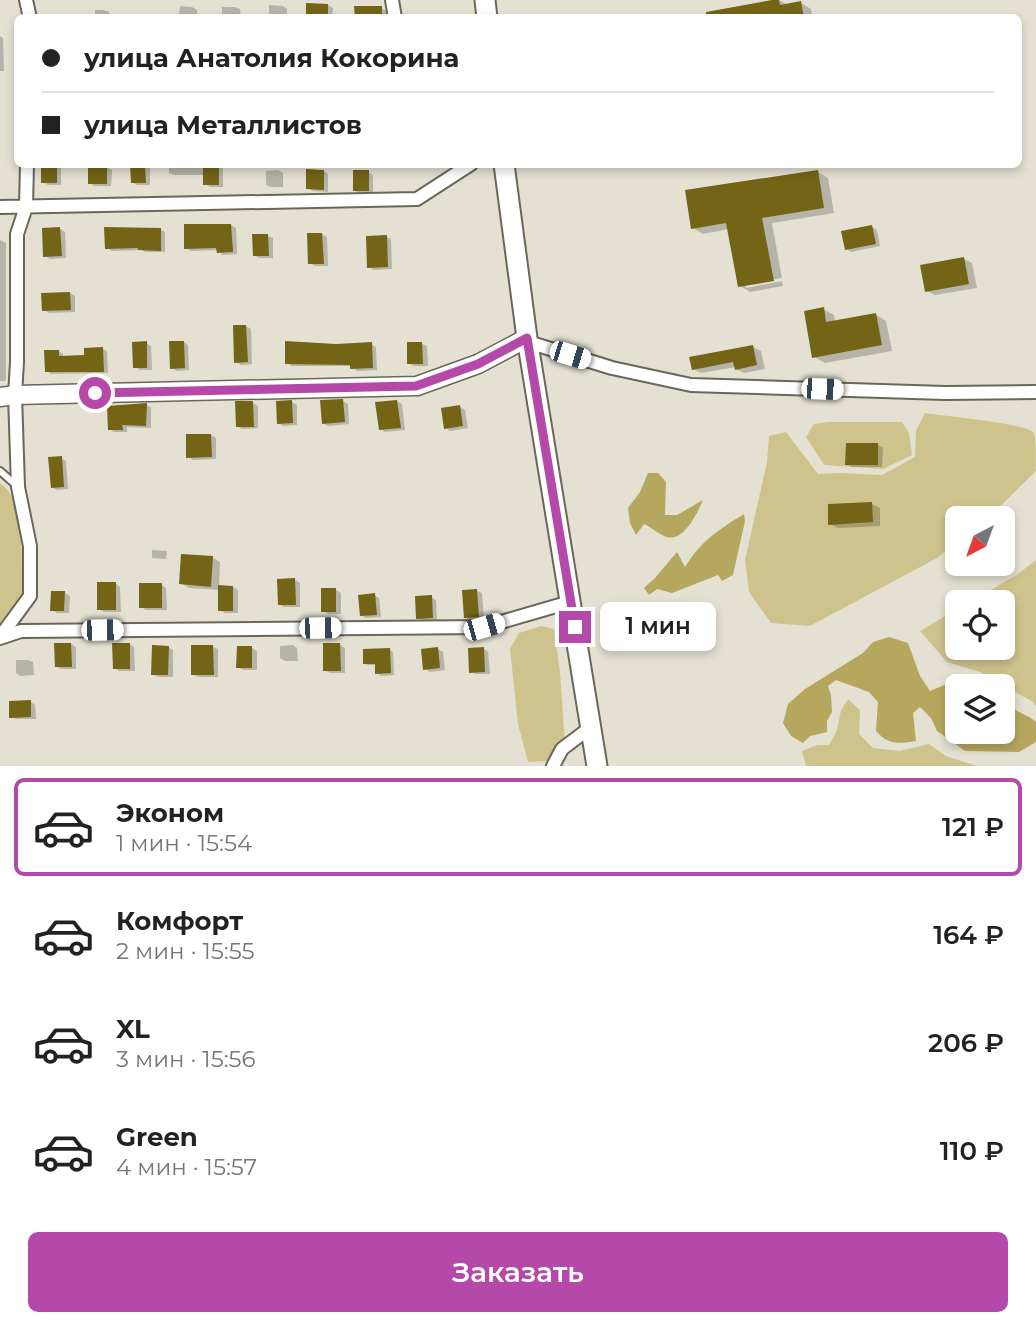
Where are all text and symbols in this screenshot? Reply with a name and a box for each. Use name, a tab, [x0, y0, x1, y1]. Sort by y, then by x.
text: улица Анатолия Кокорина	[84, 42, 459, 74]
text: улица Металлистов	[84, 109, 362, 141]
car	[547, 339, 594, 371]
route start	[79, 377, 111, 409]
car	[801, 378, 844, 400]
north arrow	[945, 506, 1015, 576]
map controls	[945, 506, 1015, 744]
button: locate	[945, 590, 1015, 660]
callout: 1 мин	[600, 602, 715, 652]
car	[461, 611, 508, 643]
route end	[559, 611, 591, 643]
text: 1 мин	[625, 612, 691, 640]
car	[299, 617, 342, 639]
car	[81, 619, 124, 641]
button: layers	[945, 674, 1015, 744]
icon: car	[32, 796, 95, 859]
text: Эконом	[116, 797, 224, 829]
text: 121 ₽	[942, 811, 1004, 843]
text: 1 мин · 15:54	[116, 829, 252, 857]
icon: car	[32, 904, 95, 967]
text: Комфорт	[116, 905, 243, 937]
text: 164 ₽	[933, 919, 1004, 951]
text: 2 мин · 15:55	[116, 937, 255, 965]
icon: car	[32, 1012, 95, 1075]
text: XL	[116, 1013, 150, 1045]
text: 206 ₽	[928, 1027, 1004, 1059]
text: 3 мин · 15:56	[116, 1045, 256, 1073]
icon: car	[32, 1120, 95, 1183]
text: Green	[116, 1121, 198, 1153]
text: 110 ₽	[940, 1135, 1004, 1167]
text: 4 мин · 15:57	[116, 1153, 257, 1181]
button: Заказать	[28, 1232, 1008, 1312]

